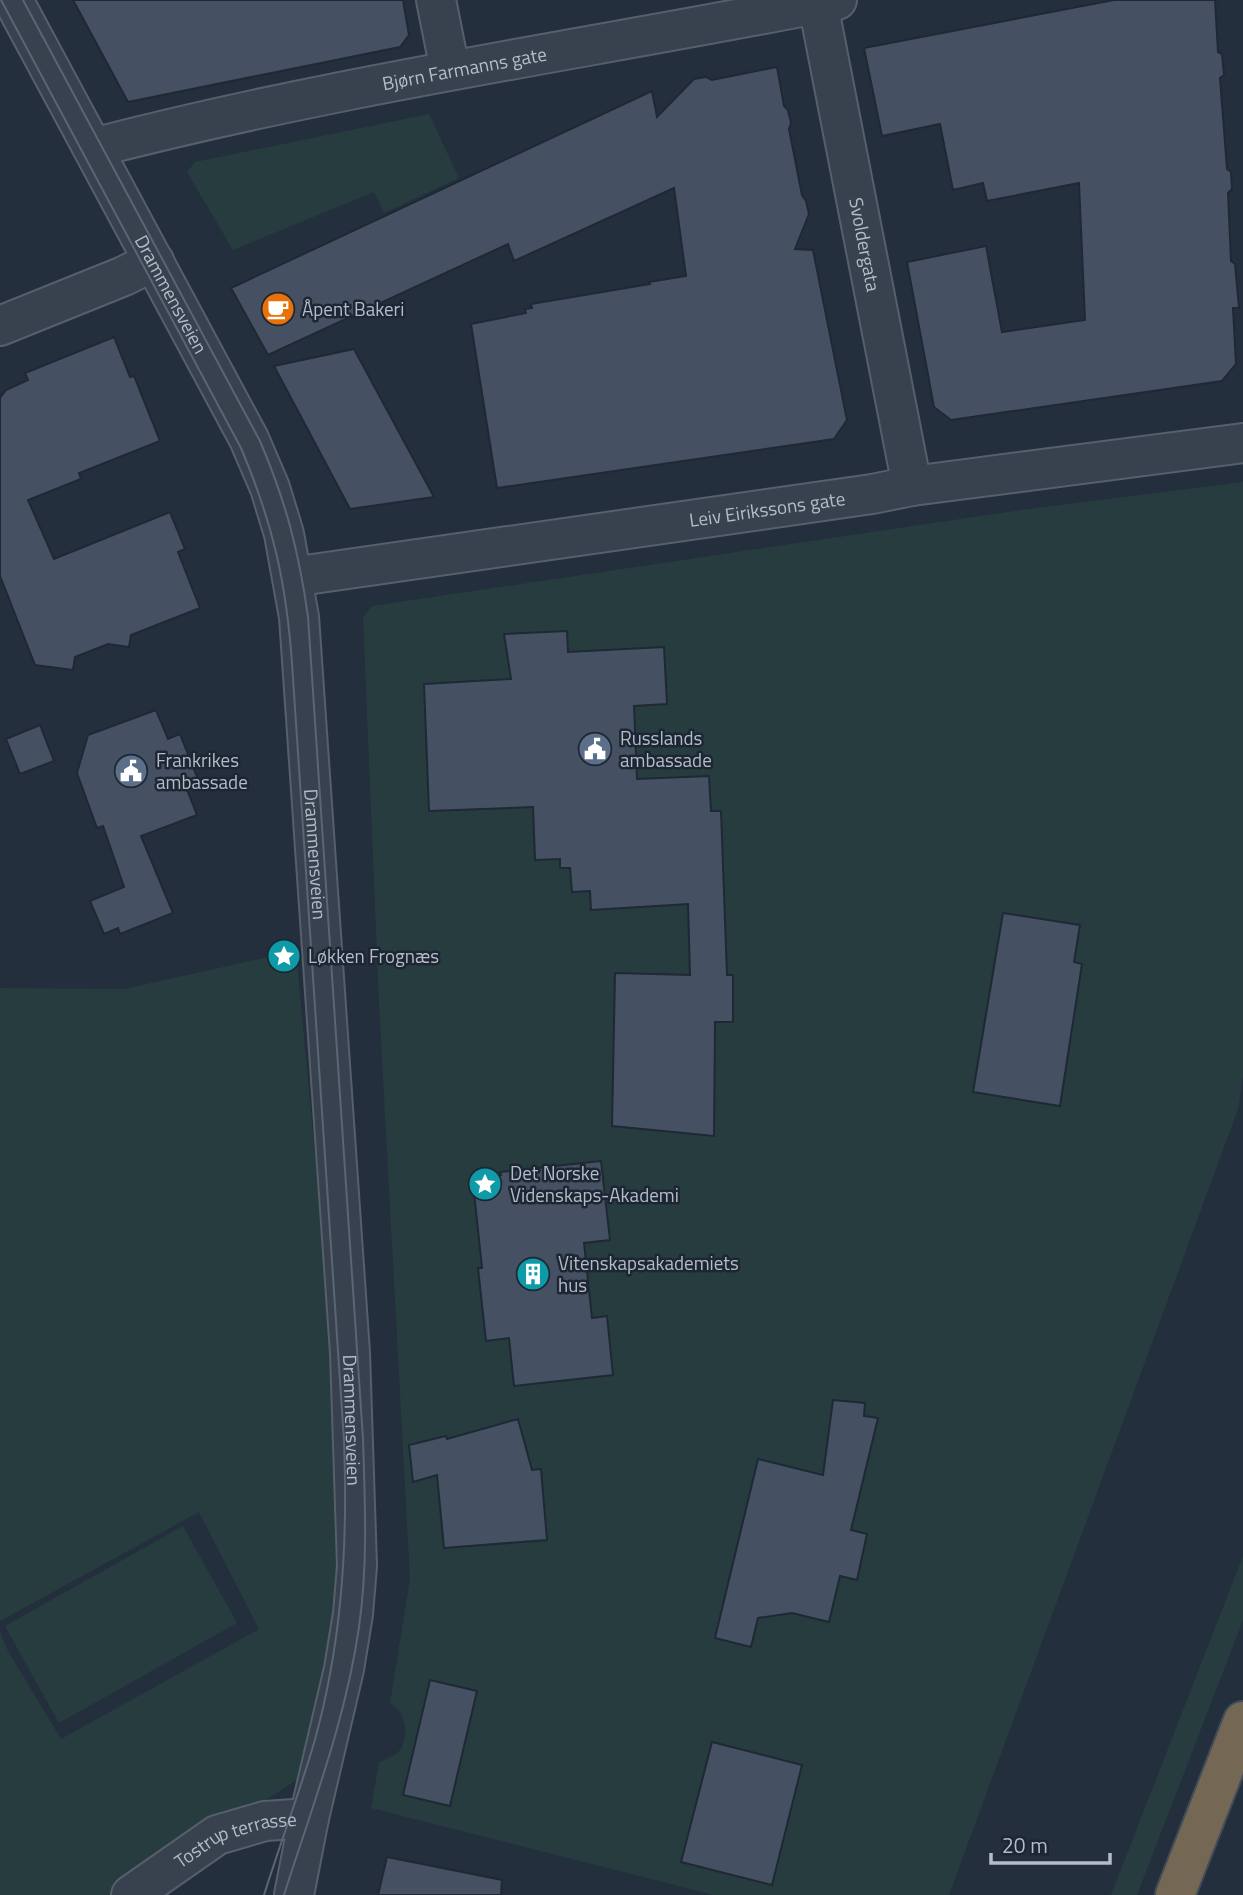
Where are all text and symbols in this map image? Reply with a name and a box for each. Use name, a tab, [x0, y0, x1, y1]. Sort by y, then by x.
street label: Bjørn Farmanns gate	[380, 39, 549, 97]
street label: Svoldergata	[842, 195, 889, 294]
street label: Drammensveien	[128, 229, 215, 359]
cafe icon: Åpent Bakeri	[259, 290, 297, 328]
place label: Åpent Bakeri	[302, 294, 404, 323]
street label: Leiv Eirikssons gate	[687, 483, 847, 534]
place label: Russlands ambassade	[620, 723, 712, 774]
public building icon: Russlands ambassade	[576, 730, 614, 768]
place label: Frankrikes ambassade	[156, 745, 248, 796]
public building icon: Frankrikes ambassade	[112, 752, 150, 790]
street label: Drammensveien	[297, 788, 335, 921]
place icon: Løkken Frognæs	[265, 937, 303, 975]
place label: Løkken Frognæs	[308, 941, 439, 970]
place label: Det Norske Videnskaps-Akademi	[510, 1158, 679, 1209]
place icon: Det Norske Videnskaps-Akademi	[466, 1165, 504, 1203]
place label: Vitenskapsakademiets hus	[558, 1248, 739, 1299]
building icon: Vitenskapsakademiets hus	[514, 1255, 552, 1293]
street label: Drammensveien	[336, 1354, 369, 1486]
street label: Tostrup terrasse	[168, 1804, 298, 1875]
scale bar	[991, 1822, 1110, 1866]
text: 20 m	[1002, 1829, 1048, 1861]

